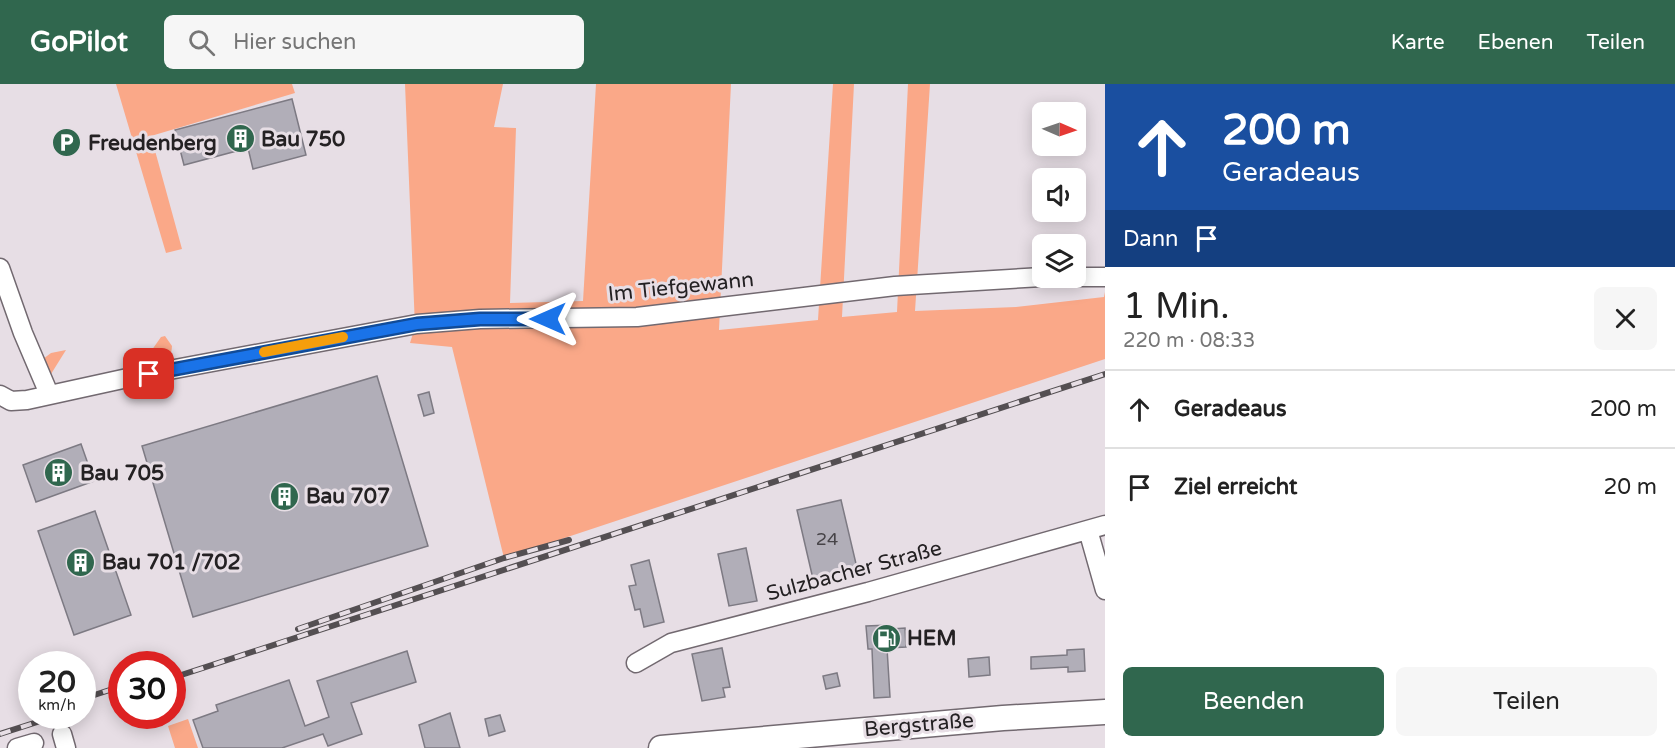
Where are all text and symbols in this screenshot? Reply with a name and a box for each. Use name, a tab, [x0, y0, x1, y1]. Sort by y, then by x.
search box	[164, 15, 584, 69]
text: GoPilot	[30, 25, 128, 59]
icon: search	[185, 26, 218, 59]
text: Hier suchen	[233, 29, 356, 55]
text: Karte	[1391, 30, 1445, 55]
text: Ebenen	[1478, 30, 1554, 55]
text: Teilen	[1587, 30, 1645, 55]
north arrow	[1032, 102, 1086, 156]
map controls	[1032, 102, 1086, 288]
text: 200 m	[1222, 105, 1351, 156]
icon: ahead	[1123, 108, 1201, 186]
building icon: Bau 750	[224, 123, 256, 155]
parking icon: Freudenberg	[51, 127, 83, 159]
place label: Bau 750	[261, 127, 345, 152]
place label: Freudenberg	[88, 131, 217, 156]
text: Geradeaus	[1222, 156, 1360, 189]
button: sound	[1032, 168, 1086, 222]
icon: arrive	[1190, 222, 1223, 255]
text: Dann	[1123, 226, 1178, 252]
button: layers	[1032, 234, 1086, 288]
street label: Im Tiefgewann	[607, 267, 755, 307]
text: 1 Min.	[1123, 285, 1230, 328]
position arrow	[516, 287, 580, 351]
button: close	[1594, 287, 1657, 350]
text: 220 m · 08:33	[1123, 329, 1255, 353]
pin	[123, 348, 174, 399]
icon: arrive	[132, 357, 165, 390]
icon: ahead	[1123, 393, 1156, 426]
text: Geradeaus	[1174, 396, 1286, 422]
text: 200 m	[1590, 396, 1657, 422]
building icon: Bau 705	[43, 457, 75, 489]
place label: Bau 705	[80, 461, 164, 486]
icon: arrive	[1123, 471, 1156, 504]
text: Ziel erreicht	[1174, 474, 1297, 500]
text: 20 m	[1603, 474, 1657, 500]
building icon: Bau 707	[269, 480, 301, 512]
place label: Bau 707	[306, 484, 390, 509]
house number: 24	[816, 528, 838, 550]
street label: Sulzbacher Straße	[764, 536, 945, 606]
building icon: Bau 701 /702	[65, 546, 97, 578]
place label: Bau 701 /702	[102, 550, 241, 575]
fuel station icon: HEM	[870, 622, 902, 654]
place label: HEM	[907, 626, 957, 651]
speed limit sign: 30	[108, 651, 186, 729]
text: 20	[38, 664, 76, 701]
button: Beenden	[1123, 667, 1384, 736]
button: Teilen	[1396, 667, 1657, 736]
text: km/h	[38, 696, 76, 714]
street label: Bergstraße	[863, 708, 975, 742]

